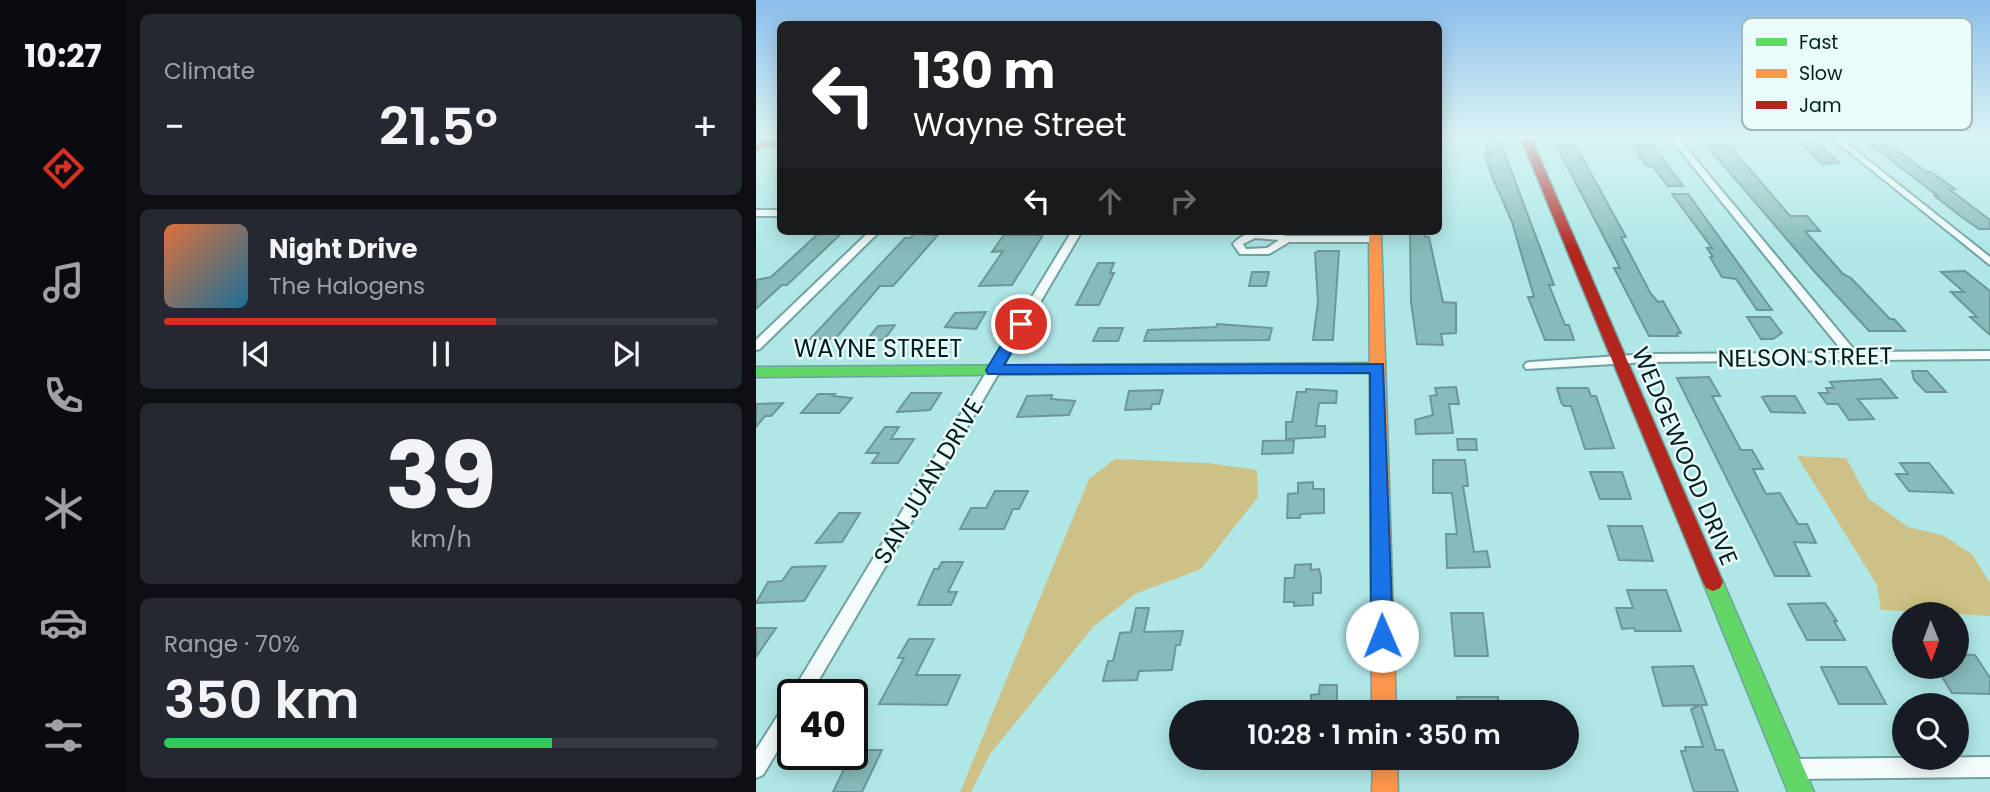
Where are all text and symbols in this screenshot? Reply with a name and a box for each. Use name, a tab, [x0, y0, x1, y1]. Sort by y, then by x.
legend	[1742, 18, 1972, 130]
text: Fast	[1799, 29, 1838, 56]
text: 10:27	[24, 33, 102, 78]
text: 130 m	[913, 37, 1055, 105]
icon: left	[798, 49, 889, 140]
text: Climate	[164, 55, 255, 87]
text: Slow	[1799, 60, 1843, 87]
text: 21.5°	[379, 90, 498, 163]
text: Jam	[1799, 92, 1841, 119]
text: −	[164, 100, 185, 153]
text: +	[692, 100, 718, 153]
text: Wayne Street	[913, 102, 1126, 147]
icon: directions	[39, 144, 88, 193]
icon: left	[1018, 182, 1056, 220]
icon: ahead	[1091, 182, 1129, 220]
icon: right	[1164, 182, 1202, 220]
text: Night Drive	[269, 231, 417, 267]
icon: music	[39, 258, 88, 307]
text: The Halogens	[269, 270, 425, 302]
pin	[991, 294, 1051, 354]
icon: arrive	[1002, 305, 1040, 343]
street label: WAYNE STREET	[794, 332, 962, 365]
icon: previous	[237, 335, 275, 373]
icon: pause	[422, 335, 460, 373]
icon: next	[607, 335, 645, 373]
street label: NELSON STREET	[1717, 339, 1893, 375]
street label: WEDGEWOOD DRIVE	[1624, 342, 1746, 570]
icon: phone	[39, 371, 88, 420]
street label: SAN JUAN DRIVE	[865, 392, 991, 570]
text: 39	[385, 412, 497, 540]
icon: climate	[39, 484, 88, 533]
text: km/h	[410, 523, 472, 555]
icon: car	[39, 598, 88, 647]
position arrow	[1345, 599, 1419, 673]
north arrow	[1892, 602, 1969, 679]
map controls	[1892, 602, 1969, 770]
text: Range · 70%	[164, 628, 300, 660]
text: 350 km	[164, 663, 359, 736]
speed limit sign: 40	[777, 679, 868, 770]
button: search	[1892, 693, 1969, 770]
icon: filters	[39, 711, 88, 760]
text: 10:28 · 1 min · 350 m	[1247, 717, 1501, 753]

